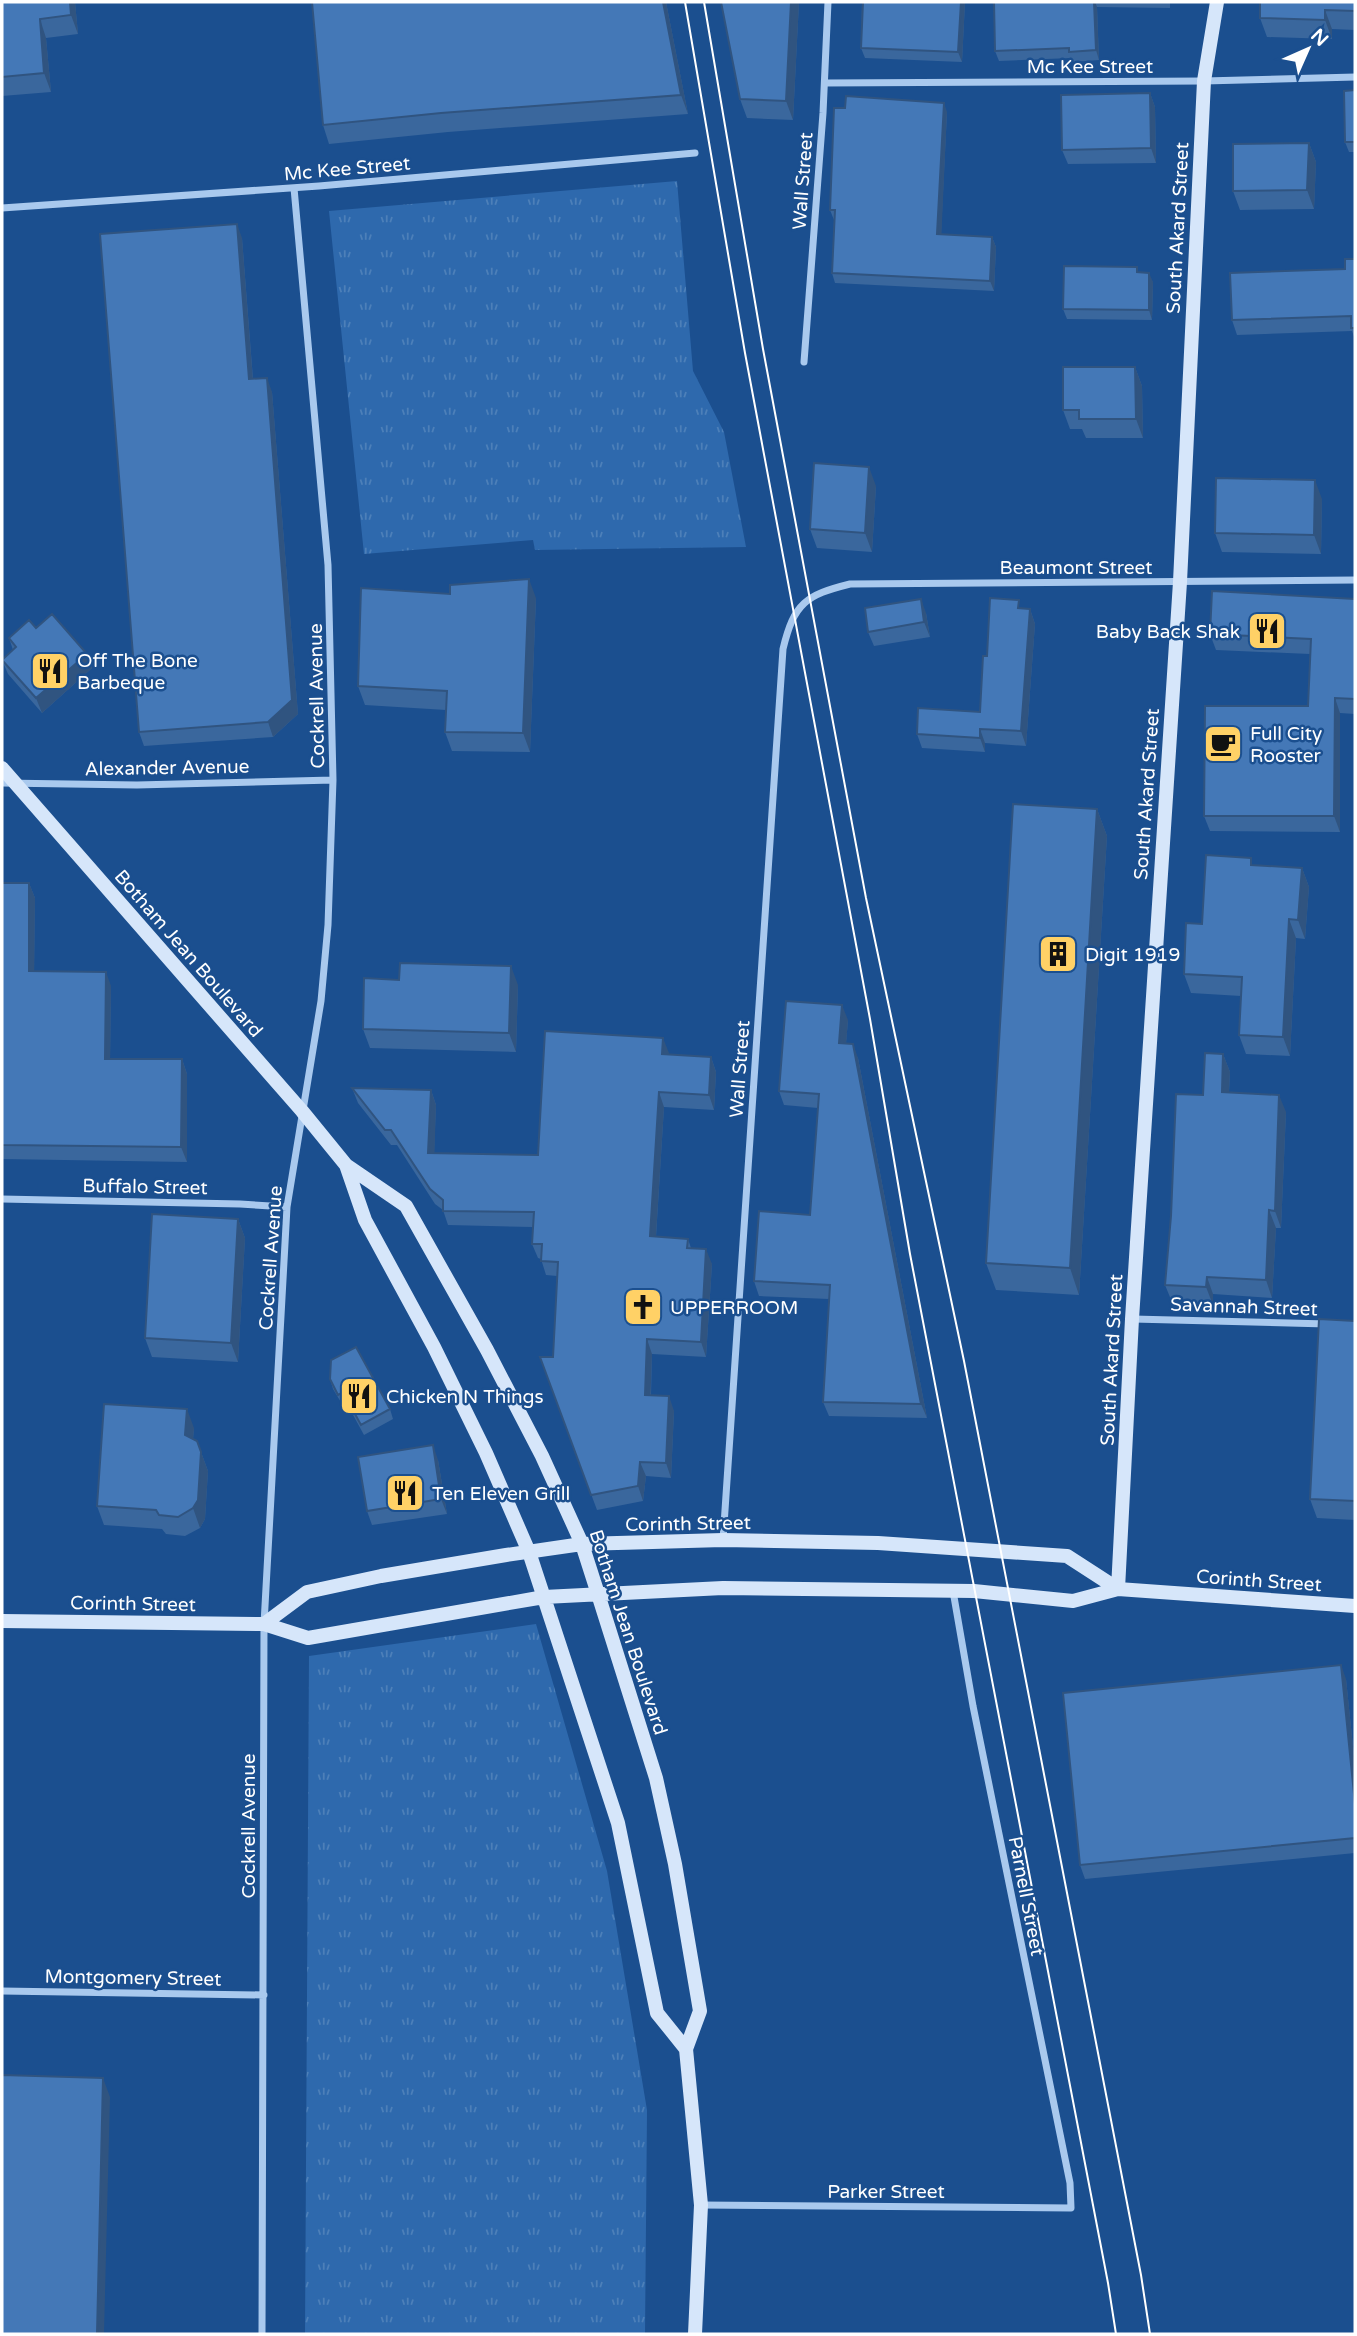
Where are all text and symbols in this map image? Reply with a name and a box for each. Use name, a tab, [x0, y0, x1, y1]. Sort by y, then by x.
north arrow	[1273, 14, 1343, 84]
text: N	[1306, 25, 1332, 51]
street label: Mc Kee Street	[1027, 56, 1153, 78]
street label: Wall Street	[789, 131, 817, 231]
street label: South Akard Street	[1163, 142, 1193, 314]
street label: Mc Kee Street	[283, 153, 411, 185]
street label: Beaumont Street	[1000, 557, 1152, 579]
restaurant icon: Baby Back Shak	[1246, 610, 1288, 652]
place label: Baby Back Shak	[1096, 621, 1240, 643]
street label: Cockrell Avenue	[305, 623, 329, 769]
restaurant icon: Off The Bone Barbeque	[29, 650, 71, 692]
place label: Off The Bone Barbeque	[77, 650, 198, 694]
street label: South Akard Street	[1130, 708, 1164, 880]
cafe icon: Full City Rooster	[1202, 723, 1244, 765]
place label: Full City Rooster	[1250, 723, 1322, 767]
street label: Alexander Avenue	[84, 756, 250, 780]
street label: Botham Jean Boulevard	[110, 866, 267, 1042]
building icon: Digit 1919	[1037, 933, 1079, 975]
place label: Digit 1919	[1085, 944, 1180, 966]
street label: Wall Street	[726, 1019, 754, 1119]
street label: Buffalo Street	[82, 1175, 208, 1199]
street label: Cockrell Avenue	[255, 1185, 287, 1331]
street label: South Akard Street	[1097, 1274, 1127, 1446]
church icon: UPPERROOM	[622, 1286, 664, 1328]
street label: Savannah Street	[1170, 1293, 1318, 1321]
place label: UPPERROOM	[670, 1297, 798, 1319]
restaurant icon: Chicken N Things	[338, 1375, 380, 1417]
place label: Chicken N Things	[386, 1386, 544, 1408]
restaurant icon: Ten Eleven Grill	[384, 1472, 426, 1514]
place label: Ten Eleven Grill	[432, 1483, 570, 1505]
street label: Corinth Street	[625, 1512, 751, 1536]
street label: Botham Jean Boulevard	[584, 1527, 672, 1738]
street label: Corinth Street	[1195, 1566, 1322, 1596]
street label: Corinth Street	[70, 1592, 196, 1616]
street label: Cockrell Avenue	[238, 1753, 260, 1899]
street label: Parnell Street	[1004, 1835, 1048, 1958]
street label: Montgomery Street	[45, 1965, 221, 1991]
street label: Parker Street	[827, 2181, 945, 2203]

